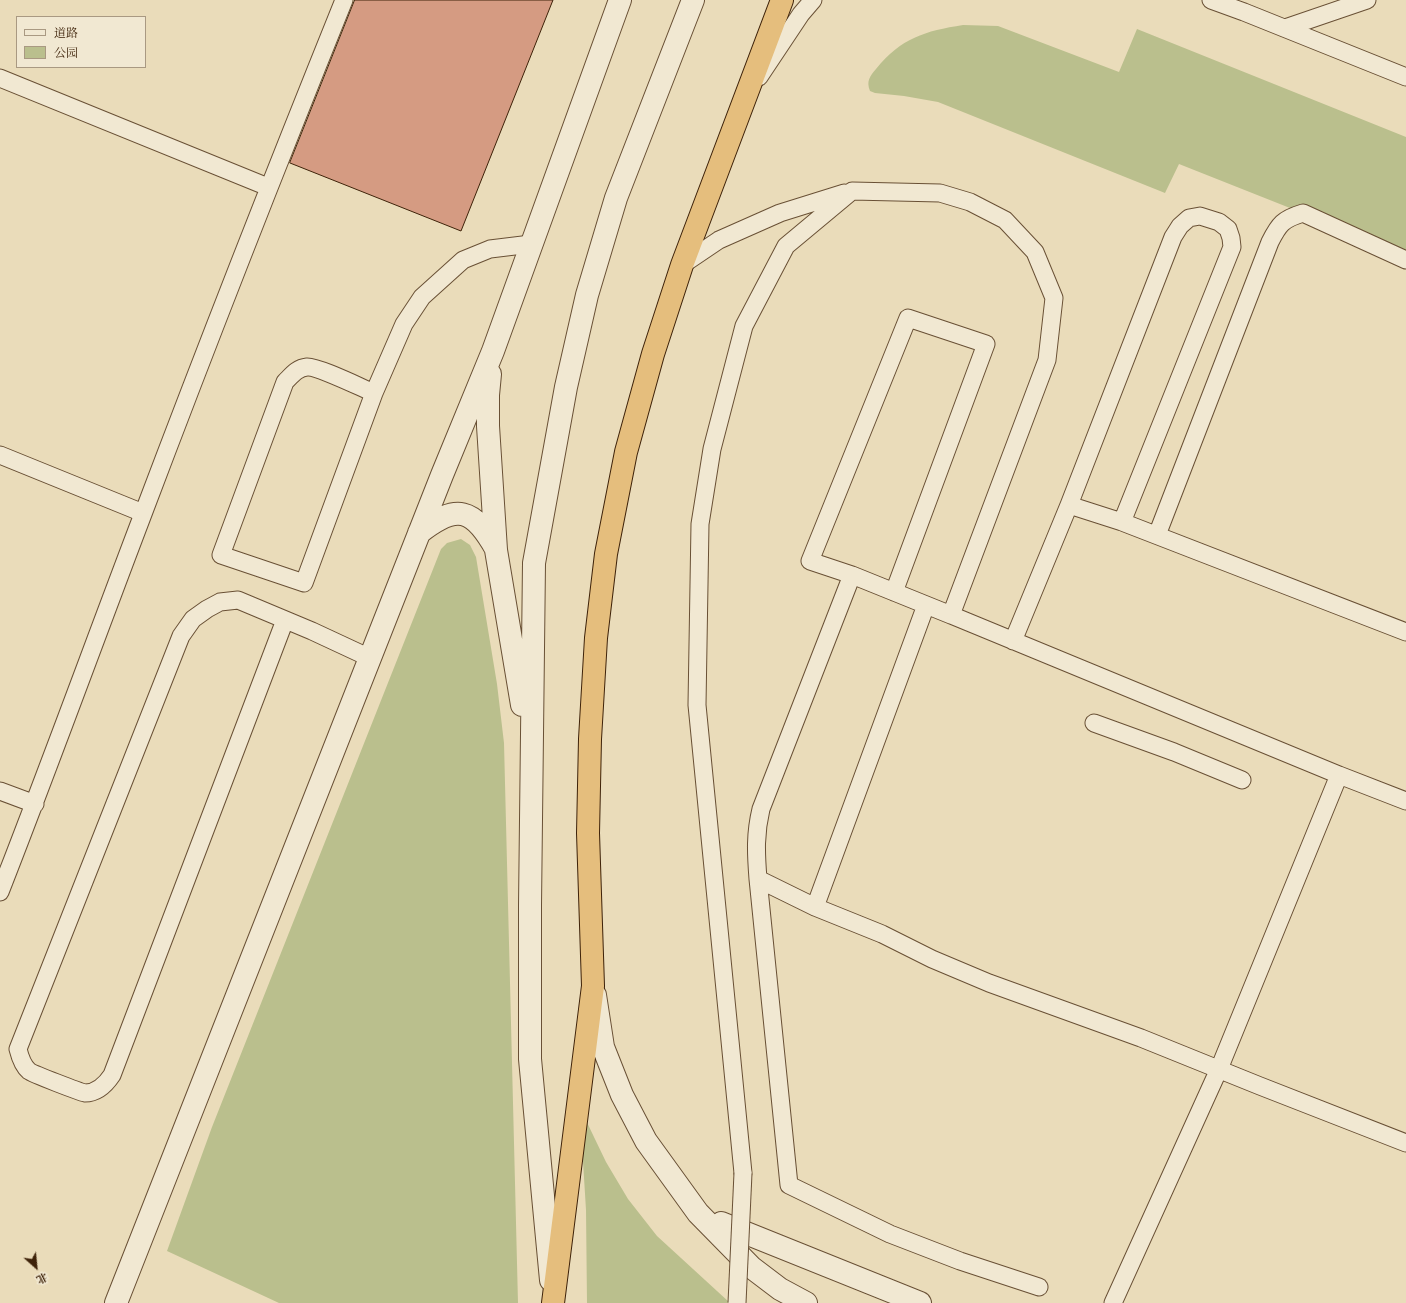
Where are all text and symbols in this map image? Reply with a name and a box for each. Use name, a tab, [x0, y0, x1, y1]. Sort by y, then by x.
legend	[16, 16, 146, 68]
text: 道路	[54, 26, 78, 41]
text: 公园	[54, 46, 78, 61]
north arrow	[16, 1247, 56, 1287]
text: 北	[33, 1269, 50, 1286]

